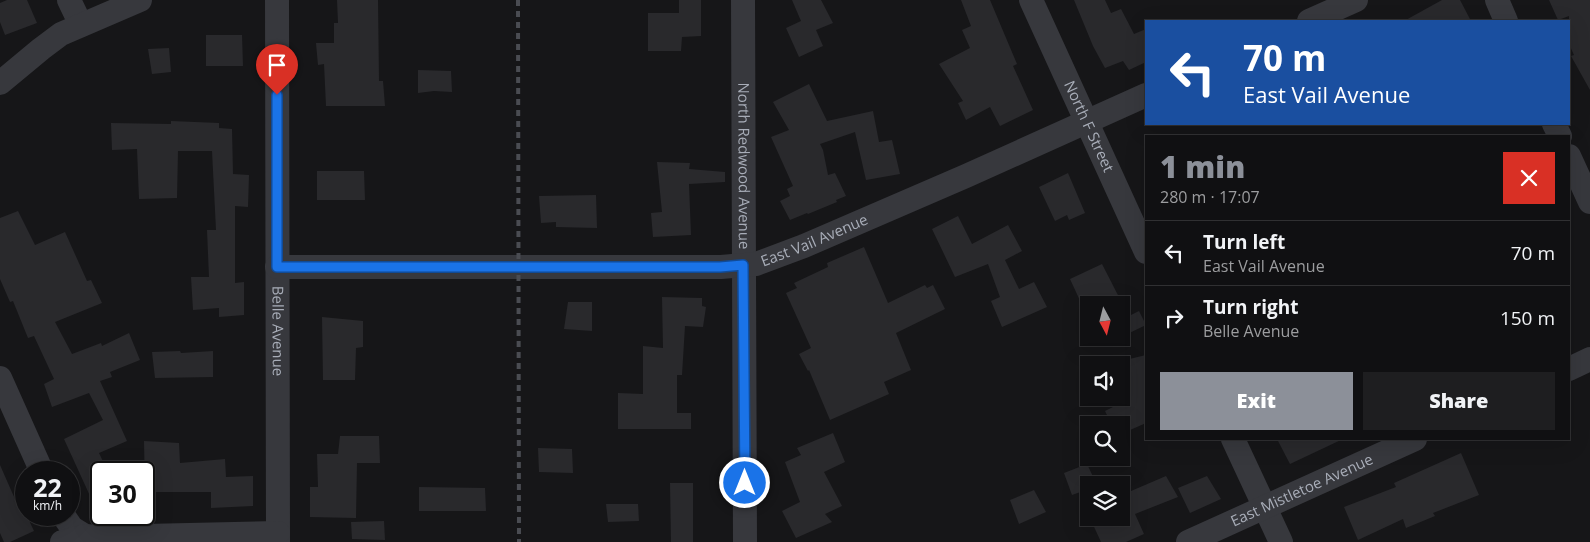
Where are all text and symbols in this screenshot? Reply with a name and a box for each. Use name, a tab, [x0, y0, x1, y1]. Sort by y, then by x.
text: 70 m	[1243, 34, 1326, 81]
icon: left	[1160, 40, 1225, 105]
pin	[256, 44, 298, 95]
icon: arrive	[263, 51, 291, 79]
street label: North F Street	[1060, 77, 1119, 175]
text: East Vail Avenue	[1243, 79, 1410, 109]
street label: North Redwood Avenue	[734, 83, 755, 249]
text: 1 min	[1160, 146, 1245, 187]
button: close	[1503, 152, 1555, 204]
text: 280 m · 17:07	[1160, 186, 1260, 208]
street label: East Vail Avenue	[758, 209, 871, 270]
text: Turn left	[1203, 229, 1285, 255]
icon: left	[1160, 239, 1188, 267]
text: 70 m	[1511, 240, 1555, 266]
text: East Vail Avenue	[1203, 255, 1325, 277]
street label: Belle Avenue	[269, 286, 289, 376]
text: Turn right	[1203, 294, 1298, 320]
north arrow	[1080, 296, 1130, 346]
map controls	[1080, 296, 1130, 526]
icon: right	[1160, 304, 1188, 332]
text: 150 m	[1500, 305, 1555, 331]
text: Belle Avenue	[1203, 320, 1299, 342]
button: sound	[1080, 356, 1130, 406]
button: Exit	[1160, 372, 1353, 430]
button: Share	[1363, 372, 1555, 430]
button: search	[1080, 416, 1130, 466]
street label: East Mistletoe Avenue	[1227, 448, 1376, 530]
position arrow	[718, 456, 770, 508]
speed limit sign: 30	[90, 461, 155, 526]
text: 22	[33, 470, 62, 504]
button: layers	[1080, 476, 1130, 526]
text: km/h	[33, 497, 62, 514]

